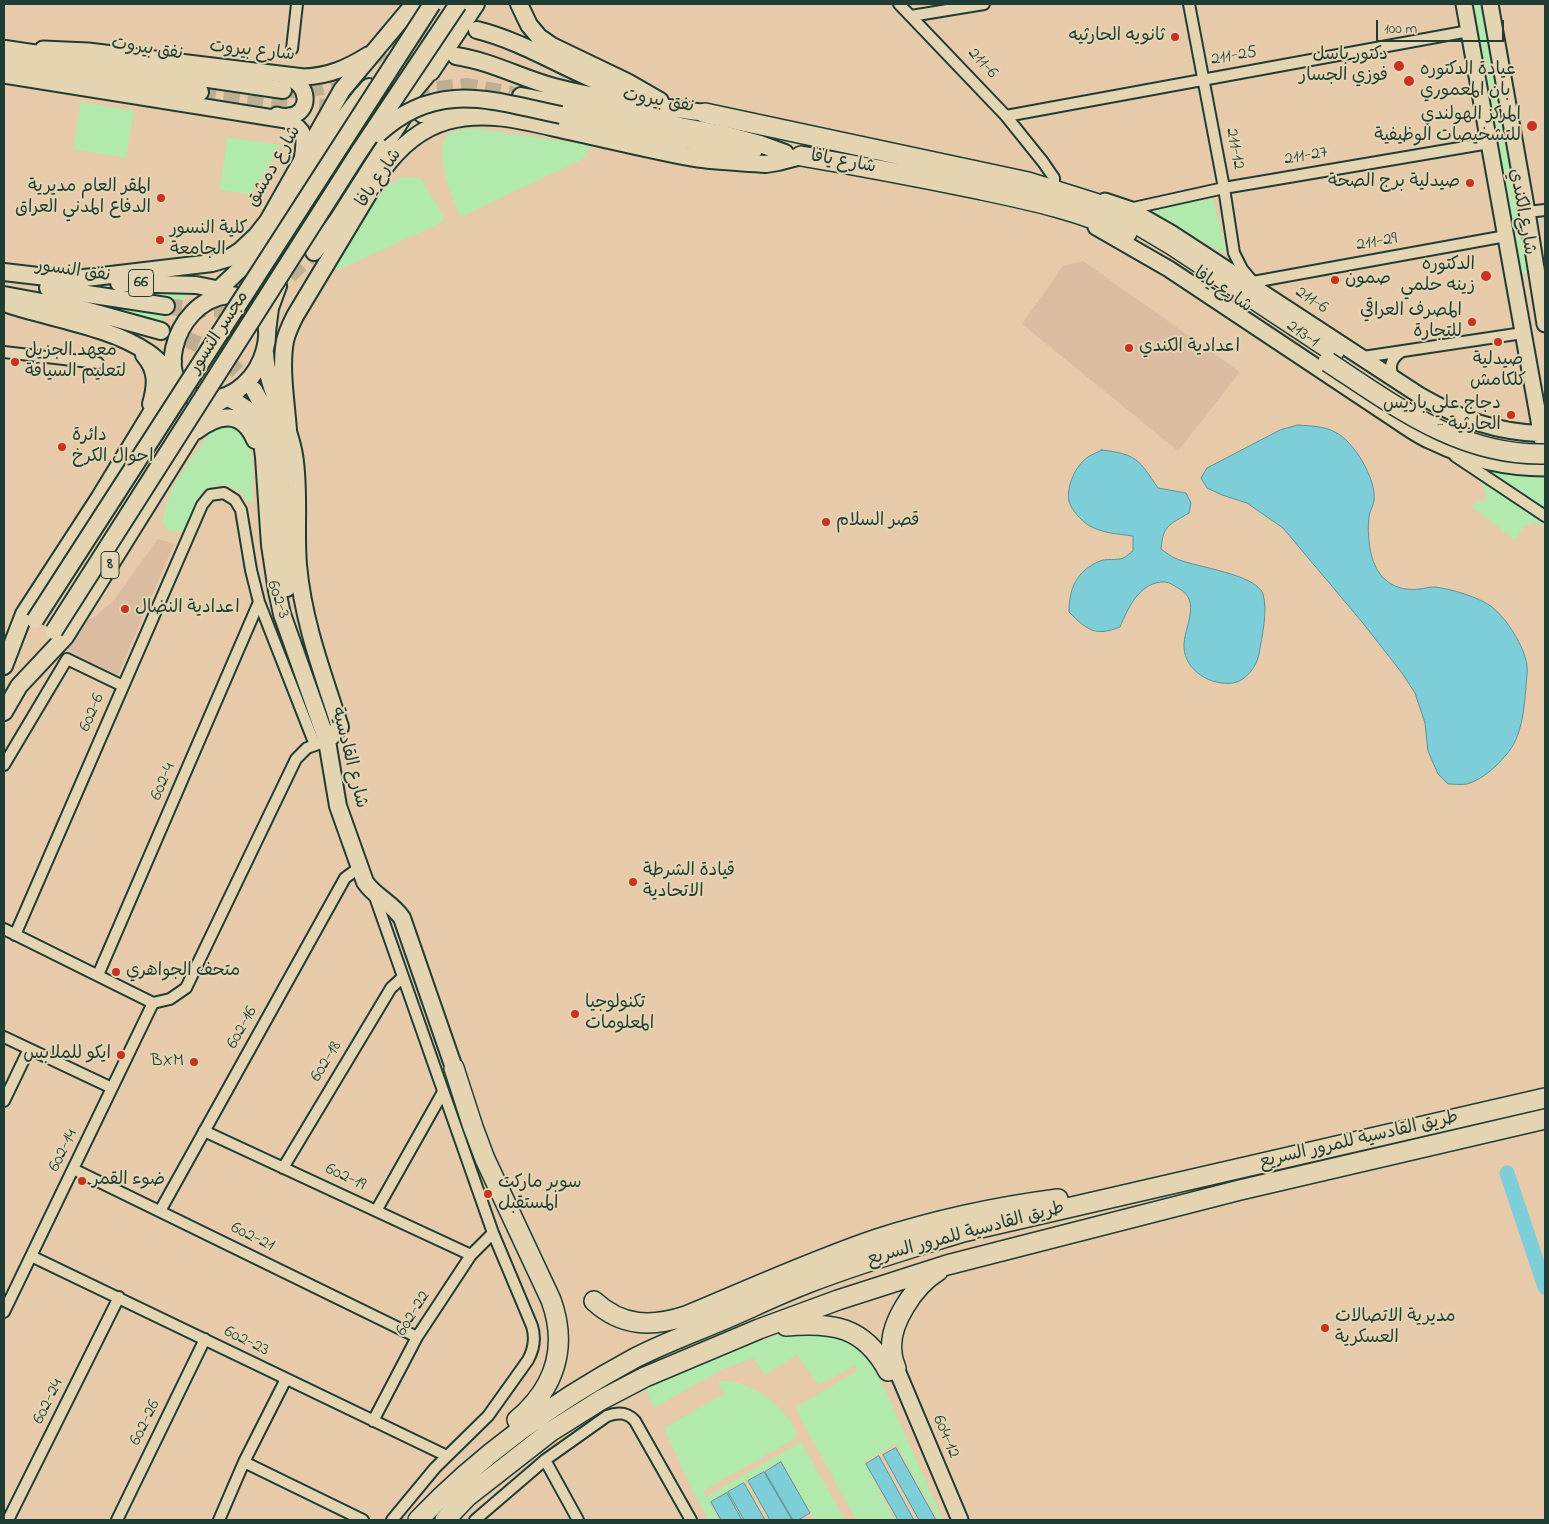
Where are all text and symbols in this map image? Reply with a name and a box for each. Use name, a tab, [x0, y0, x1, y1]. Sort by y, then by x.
scale bar	[1379, 10, 1506, 42]
text: 100 m	[1384, 18, 1417, 40]
place label: ثانويه الحارثيه	[1069, 26, 1165, 48]
marker: ثانويه الحارثيه	[1169, 31, 1181, 43]
street label: نفق بيروت	[110, 34, 184, 66]
street label: شارع بيروت	[208, 37, 296, 67]
street label: 211-25	[1209, 42, 1259, 72]
street label: 211-6	[962, 44, 1002, 84]
place label: دكتور باسل فوزي الجسار	[1299, 45, 1388, 88]
marker: دكتور باسل فوزي الجسار	[1392, 59, 1406, 73]
place label: عيادة الدكتوره بان المعموري	[1420, 60, 1516, 102]
marker: عيادة الدكتوره بان المعموري	[1402, 74, 1416, 88]
street label: نفق بيروت	[621, 85, 695, 119]
place label: المركز الهولندي للتشخيصات الوظيفية	[1374, 105, 1521, 148]
marker: المركز الهولندي للتشخيصات الوظيفية	[1525, 119, 1539, 133]
street label: شارع دمشق	[243, 123, 307, 211]
street label: 211-12	[1219, 126, 1249, 172]
street label: 211-27	[1283, 143, 1329, 171]
street label: شارع يافا	[353, 146, 407, 212]
street label: شارع يافا	[809, 147, 877, 179]
street label: شارع الكندي	[1503, 167, 1539, 257]
place label: صيدلية برج الصحة	[1328, 172, 1460, 194]
place label: المقر العام مديرية الدفاع المدني العراق	[15, 177, 151, 220]
marker: صيدلية برج الصحة	[1464, 177, 1476, 189]
marker: المقر العام مديرية الدفاع المدني العراق	[155, 192, 167, 204]
place label: كلية النسور الجامعة	[170, 219, 248, 262]
street label: 211-29	[1355, 229, 1399, 257]
marker: كلية النسور الجامعة	[154, 234, 166, 246]
place label: الدكتوره زينه حلمي	[1401, 255, 1475, 298]
street label: نفق النسور	[34, 256, 112, 288]
street label: شارع يافا	[1189, 264, 1255, 318]
place label: صمون	[1345, 269, 1391, 291]
marker: الدكتوره زينه حلمي	[1479, 269, 1493, 283]
road number: 66	[128, 270, 154, 296]
marker: صمون	[1329, 274, 1341, 286]
street label: 211-6	[1290, 282, 1332, 320]
street label: مجسر النسور	[185, 288, 255, 378]
place label: المصرف العراقي للتجارة	[1360, 301, 1462, 344]
street label: 213-1	[1282, 316, 1322, 354]
marker: المصرف العراقي للتجارة	[1466, 316, 1478, 328]
marker: صيدلية كلكامش	[1492, 336, 1504, 348]
place label: اعدادية الكندي	[1139, 337, 1240, 359]
place label: معهد الجزيل لتعليم السياقة	[25, 341, 126, 384]
marker: اعدادية الكندي	[1123, 342, 1135, 354]
place label: صيدلية كلكامش	[1470, 350, 1526, 392]
marker: معهد الجزيل لتعليم السياقة	[9, 356, 21, 368]
place label: دجاج علي باريس - الحارثية	[1383, 394, 1501, 436]
marker: دجاج علي باريس - الحارثية	[1505, 409, 1517, 421]
place label: دائرة احوال الكرخ	[72, 426, 153, 468]
marker: دائرة احوال الكرخ	[56, 441, 68, 453]
place label: قصر السلام	[836, 511, 920, 533]
marker: قصر السلام	[820, 516, 832, 528]
road number: 8	[101, 552, 119, 578]
street label: 602-3	[260, 578, 294, 622]
place label: اعدادية النضال	[135, 598, 240, 620]
marker: اعدادية النضال	[119, 603, 131, 615]
street label: 602-6	[75, 691, 111, 735]
street label: شارع القادسية	[325, 705, 371, 811]
street label: 602-4	[146, 760, 182, 804]
place label: قيادة الشرطة الاتحادية	[643, 861, 735, 904]
marker: قيادة الشرطة الاتحادية	[627, 876, 639, 888]
place label: متحف الجواهري	[126, 961, 240, 983]
marker: متحف الجواهري	[110, 966, 122, 978]
place label: تكنولوجيا المعلومات	[585, 993, 654, 1036]
street label: 602-16	[223, 1003, 263, 1053]
marker: تكنولوجيا المعلومات	[569, 1008, 581, 1020]
street label: 602-18	[306, 1038, 348, 1086]
place label: ايكو للملابس	[23, 1044, 111, 1066]
marker: ايكو للملابس	[115, 1049, 127, 1061]
place label: BXM	[151, 1051, 184, 1073]
marker: BXM	[188, 1056, 200, 1068]
street label: طريق القادسية للمرور السريع	[1257, 1108, 1461, 1174]
street label: 602-14	[45, 1126, 83, 1176]
street label: 602-19	[321, 1159, 369, 1197]
place label: ضوء القمر	[92, 1170, 165, 1192]
place label: سوبر ماركت المستقبل	[498, 1173, 582, 1216]
marker: ضوء القمر	[76, 1175, 88, 1187]
marker: سوبر ماركت المستقبل	[482, 1188, 494, 1200]
street label: طريق القادسية للمرور السريع	[865, 1198, 1067, 1272]
street label: 602-21	[227, 1218, 277, 1258]
street label: 602-22	[392, 1287, 436, 1341]
place label: مديرية الاتصالات العسكرية	[1335, 1307, 1456, 1350]
street label: 602-23	[220, 1322, 272, 1362]
marker: مديرية الاتصالات العسكرية	[1319, 1322, 1331, 1334]
street label: 602-24	[29, 1376, 69, 1428]
street label: 602-26	[126, 1397, 166, 1449]
street label: 604-12	[926, 1412, 964, 1462]

